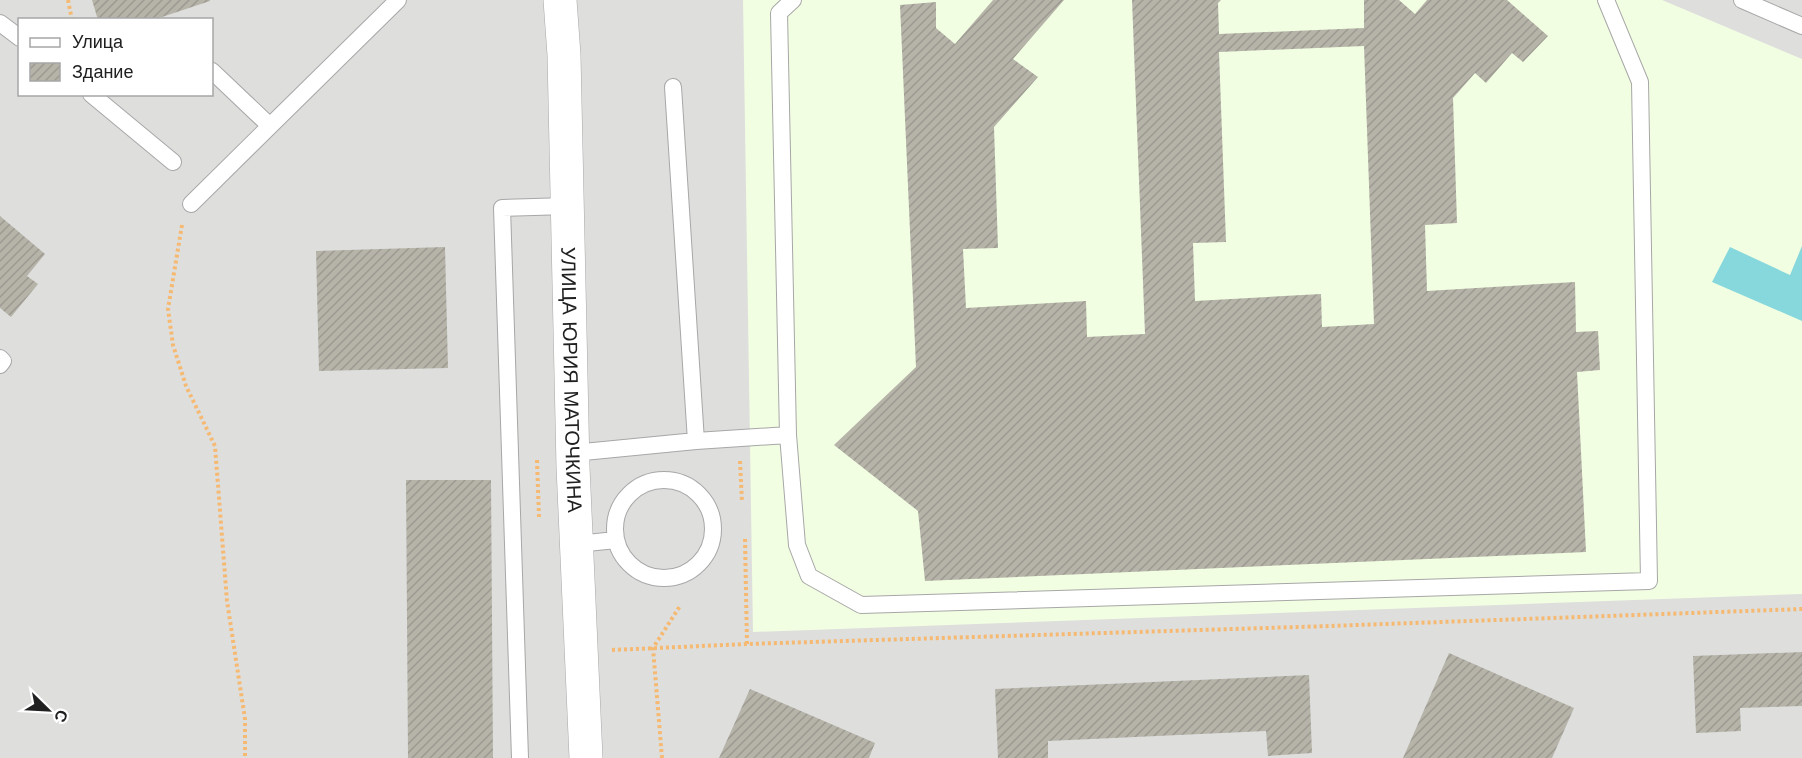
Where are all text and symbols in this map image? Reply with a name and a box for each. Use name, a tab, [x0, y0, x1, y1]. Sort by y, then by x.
legend	[18, 18, 213, 96]
text: Улица	[72, 31, 124, 52]
text: Здание	[72, 61, 133, 82]
street label: УЛИЦА ЮРИЯ МАТОЧКИНА	[556, 247, 587, 514]
north arrow	[18, 680, 78, 740]
text: С	[50, 707, 72, 725]

